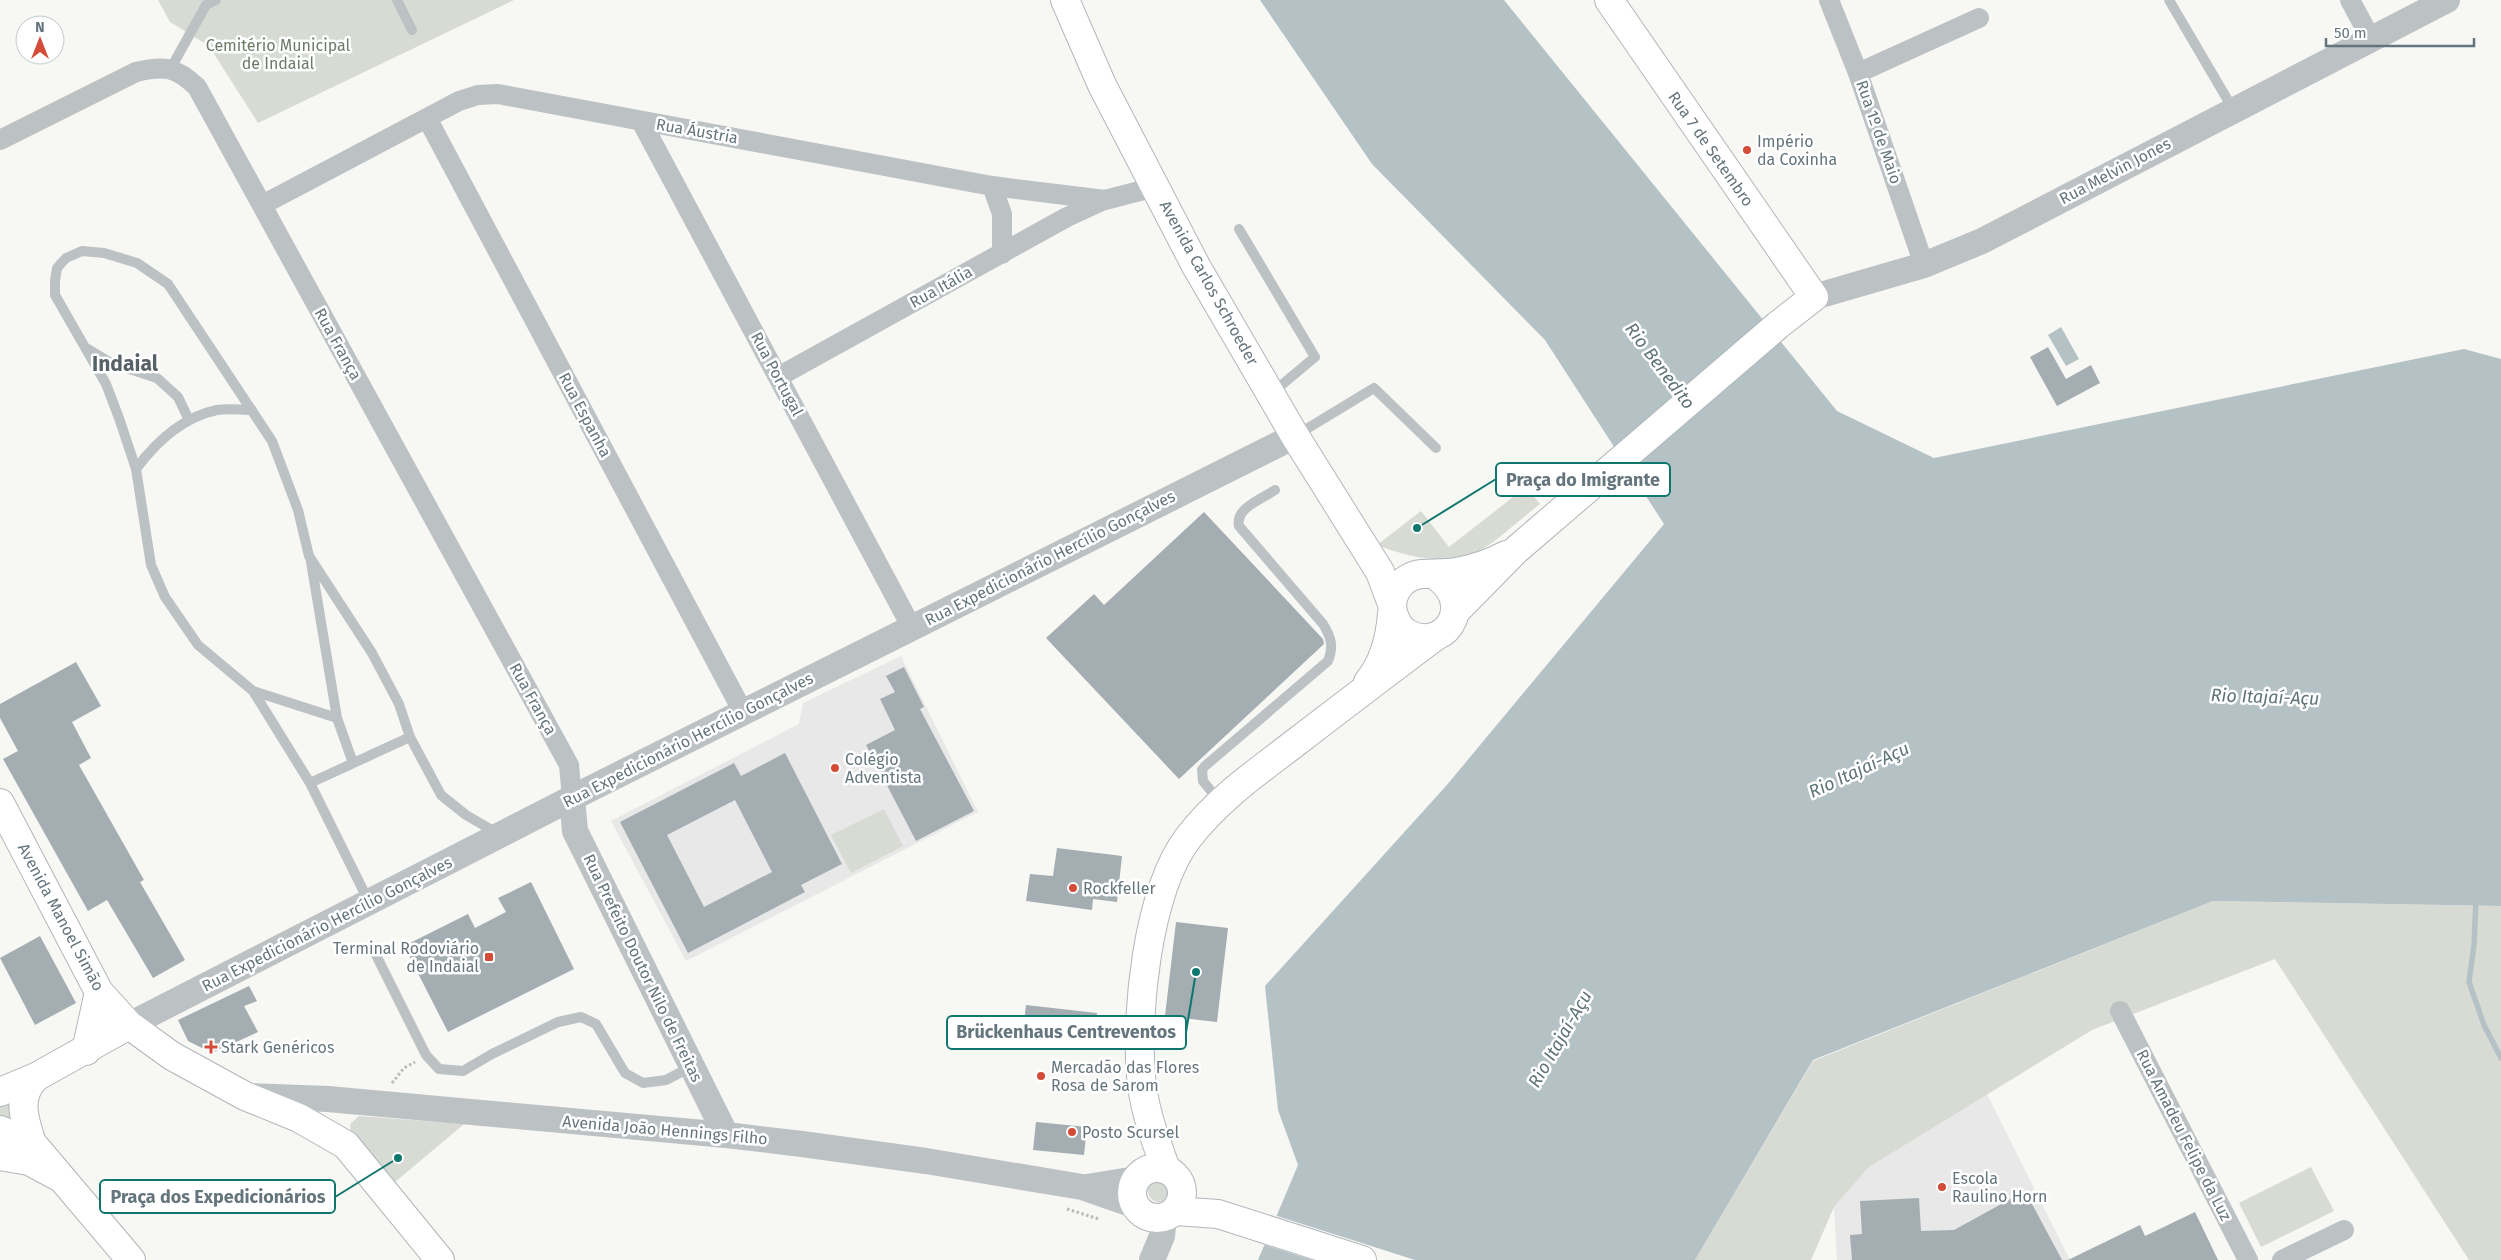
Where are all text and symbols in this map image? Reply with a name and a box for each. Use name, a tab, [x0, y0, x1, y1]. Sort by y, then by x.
north arrow	[15, 15, 65, 65]
scale bar	[2326, 15, 2474, 47]
text: N	[35, 19, 45, 36]
text: 50 m	[2334, 24, 2367, 42]
park label: Cemitério Municipal de Indaial	[206, 36, 351, 73]
street label: Rua 1º de Maio	[1852, 78, 1906, 186]
street label: Rua 7 de Setembro	[1664, 88, 1758, 210]
street label: Rua Áustria	[654, 113, 740, 148]
place label: Império da Coxinha	[1757, 132, 1837, 169]
street label: Rua Melvin Jones	[2056, 134, 2174, 208]
marker: Império da Coxinha	[1741, 144, 1753, 156]
street label: Avenida Carlos Schroeder	[1156, 197, 1263, 369]
street label: Rua Itália	[906, 262, 976, 312]
street label: Rua França	[310, 305, 365, 384]
water label: Rio Benedito	[1620, 318, 1700, 414]
street label: Rua Portugal	[747, 329, 807, 420]
district label: Indaial	[92, 351, 159, 377]
street label: Rua Espanha	[555, 369, 615, 461]
callout: Praça do Imigrante	[1496, 463, 1670, 496]
text: Praça do Imigrante	[1506, 469, 1660, 491]
street label: Rua Expedicionário Hercílio Gonçalves	[922, 486, 1179, 631]
street label: Rua França	[505, 660, 560, 739]
street label: Rua Expedicionário Hercílio Gonçalves	[560, 668, 817, 813]
water label: Rio Itajaí-Açu	[2210, 684, 2320, 710]
water label: Rio Itajaí-Açu	[1805, 737, 1913, 803]
place label: Colégio Adventista	[845, 750, 922, 787]
marker: Colégio Adventista	[829, 762, 841, 774]
street label: Avenida Manoel Simão	[14, 840, 108, 994]
street label: Rua Prefeito Doutor Nilo de Freitas	[579, 851, 707, 1085]
street label: Rua Expedicionário Hercílio Gonçalves	[199, 852, 456, 997]
place label: Rockfeller	[1083, 879, 1157, 898]
marker: Rockfeller	[1067, 882, 1079, 894]
place label: Terminal Rodoviário de Indaial	[333, 939, 479, 976]
marker: Terminal Rodoviário de Indaial	[483, 951, 495, 963]
water label: Rio Itajaí-Açu	[1523, 986, 1597, 1092]
callout: Brückenhaus Centreventos	[947, 1016, 1186, 1049]
text: Brückenhaus Centreventos	[956, 1021, 1176, 1043]
place label: Stark Genéricos	[221, 1038, 334, 1057]
marker: Stark Genéricos	[205, 1041, 217, 1053]
street label: Rua Amadeu Felipe da Luz	[2132, 1046, 2236, 1224]
place label: Mercadão das Flores Rosa de Sarom	[1051, 1058, 1199, 1095]
marker: Mercadão das Flores Rosa de Sarom	[1035, 1070, 1047, 1082]
street label: Avenida João Hennings Filho	[562, 1112, 768, 1148]
place label: Posto Scursel	[1082, 1123, 1179, 1142]
marker: Posto Scursel	[1066, 1126, 1078, 1138]
place label: Escola Raulino Horn	[1952, 1169, 2047, 1206]
callout: Praça dos Expedicionários	[100, 1180, 335, 1213]
marker: Escola Raulino Horn	[1936, 1181, 1948, 1193]
text: Praça dos Expedicionários	[111, 1186, 326, 1208]

